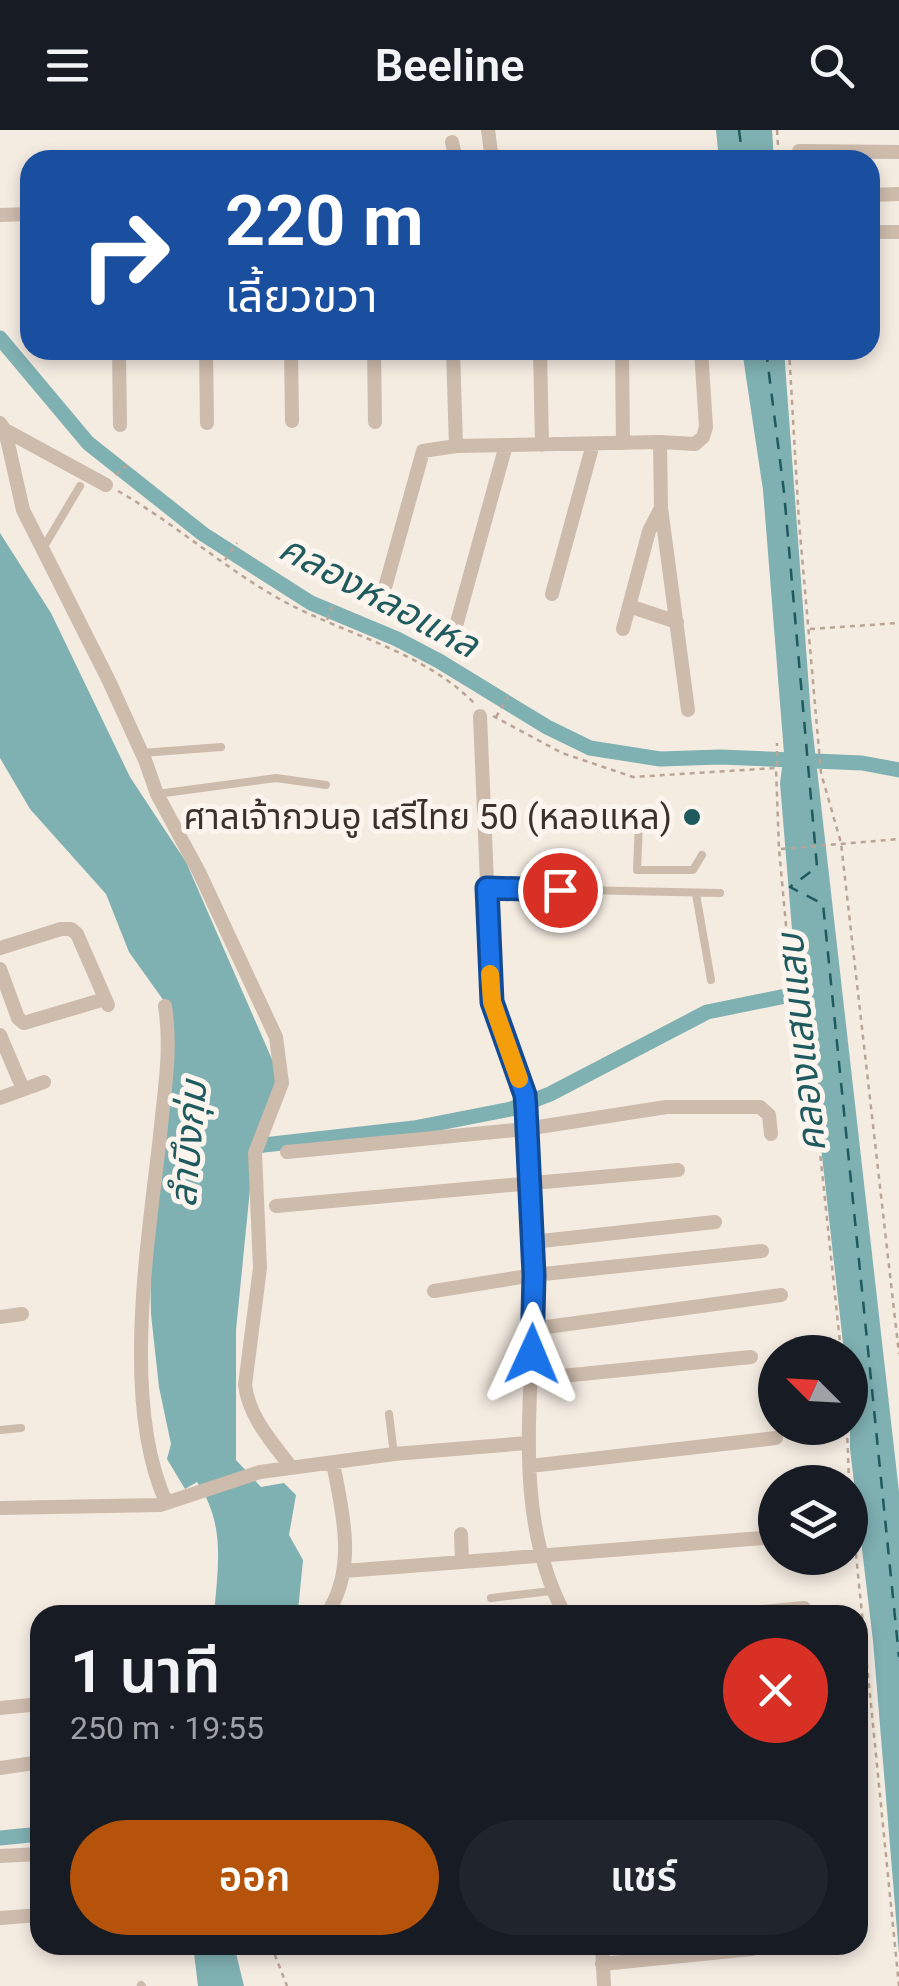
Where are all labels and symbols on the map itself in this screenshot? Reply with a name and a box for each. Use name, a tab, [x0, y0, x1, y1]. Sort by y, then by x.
water label: คลองหลอแหล	[272, 525, 487, 667]
place label: ศาลเจ้ากวนอู เสรีไทย 50 (หลอแหล)	[184, 797, 672, 838]
marker: ศาลเจ้ากวนอู เสรีไทย 50 (หลอแหล)	[681, 806, 703, 828]
pin	[518, 848, 603, 933]
water label: คลองแสนแสบ	[767, 929, 834, 1154]
water label: ลำบึงกุ่ม	[161, 1076, 217, 1209]
position arrow	[480, 1302, 584, 1406]
north arrow	[758, 1335, 868, 1445]

